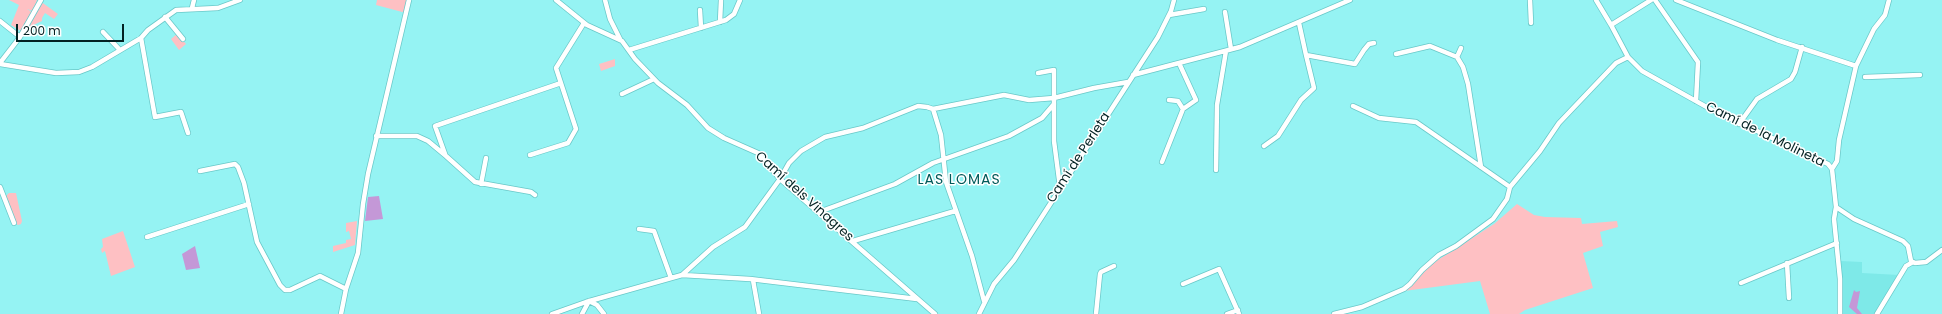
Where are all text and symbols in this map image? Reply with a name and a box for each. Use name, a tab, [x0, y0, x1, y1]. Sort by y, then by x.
scale bar	[18, 16, 126, 42]
text: 200 m	[23, 22, 61, 39]
street label: Camí de la Molineta	[1703, 99, 1827, 171]
street label: Camí de Perleta	[1044, 110, 1114, 206]
street label: Camí dels Vinagres	[752, 149, 856, 245]
district label: LAS LOMAS	[917, 172, 1001, 188]

